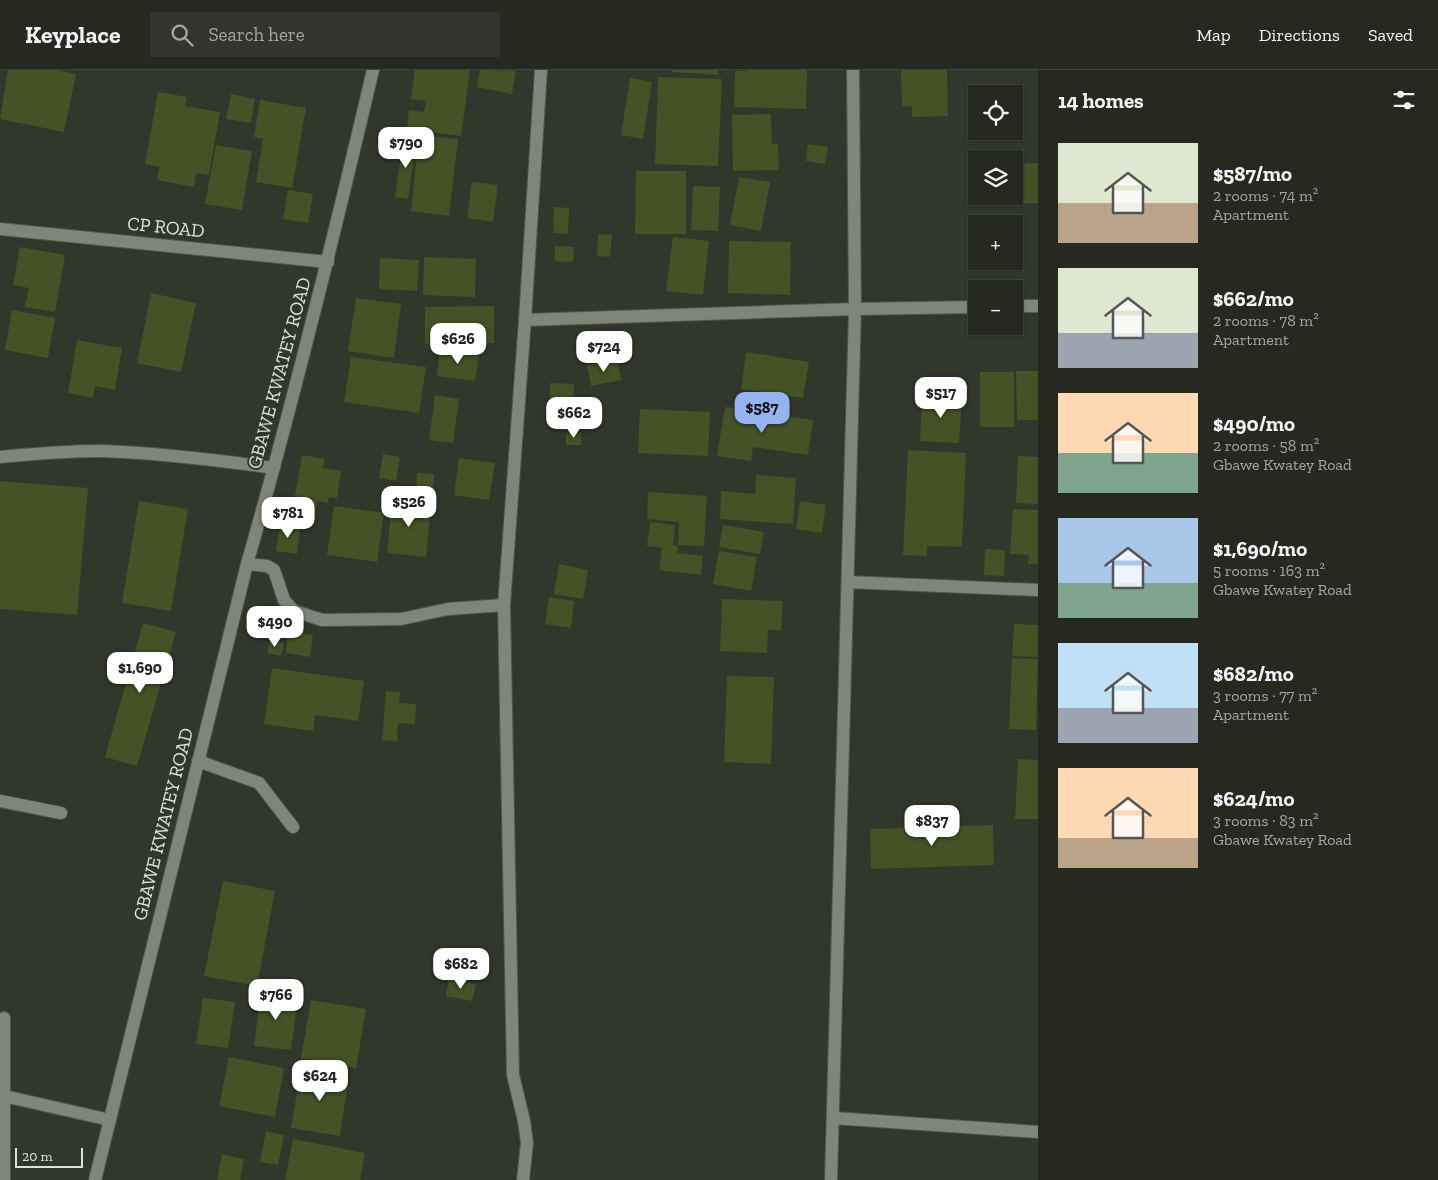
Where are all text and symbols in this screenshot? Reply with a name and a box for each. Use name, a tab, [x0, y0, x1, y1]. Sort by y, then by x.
search box	[150, 12, 500, 57]
text: Keyplace	[25, 20, 120, 49]
icon: search	[168, 21, 196, 49]
text: Search here	[208, 23, 305, 46]
text: Map	[1196, 24, 1231, 46]
text: Directions	[1259, 24, 1340, 46]
text: Saved	[1368, 24, 1413, 46]
map controls	[968, 85, 1023, 335]
button: locate	[968, 85, 1023, 140]
icon: filters	[1390, 86, 1418, 114]
text: 14 homes	[1058, 88, 1144, 113]
pin: $790	[376, 126, 436, 169]
text: $790	[389, 133, 423, 152]
button: layers	[968, 150, 1023, 205]
text: $587/mo	[1213, 161, 1292, 186]
icon: home	[1098, 163, 1158, 223]
text: 2 rooms · 74 m²	[1213, 186, 1318, 205]
text: Apartment	[1213, 205, 1289, 224]
street label: CP ROAD	[126, 212, 206, 242]
button: +	[968, 215, 1023, 270]
street label: GBAWE KWATEY ROAD	[242, 275, 316, 471]
button: −	[968, 280, 1023, 335]
text: $662/mo	[1213, 286, 1294, 311]
icon: home	[1098, 288, 1158, 348]
text: 2 rooms · 78 m²	[1213, 311, 1319, 330]
pin: $626	[428, 322, 488, 365]
text: $626	[441, 329, 475, 348]
pin: $724	[574, 330, 634, 373]
text: Apartment	[1213, 330, 1289, 349]
text: $724	[587, 337, 621, 356]
pin: $517	[911, 376, 971, 419]
text: $517	[926, 383, 956, 402]
pin: $587	[732, 392, 792, 434]
pin: $662	[544, 396, 604, 439]
text: $587	[746, 398, 778, 417]
text: $662	[557, 403, 591, 422]
text: $490/mo	[1213, 411, 1295, 436]
icon: home	[1098, 413, 1158, 473]
text: 2 rooms · 58 m²	[1213, 436, 1319, 455]
text: Gbawe Kwatey Road	[1213, 455, 1352, 474]
pin: $526	[379, 486, 439, 528]
text: $526	[392, 492, 426, 511]
pin: $781	[258, 496, 318, 539]
text: $781	[273, 503, 303, 522]
text: $1,690/mo	[1213, 536, 1307, 561]
icon: home	[1098, 538, 1158, 598]
text: 5 rooms · 163 m²	[1213, 561, 1325, 580]
text: Gbawe Kwatey Road	[1213, 580, 1352, 599]
pin: $490	[245, 606, 305, 648]
text: $490	[258, 612, 292, 631]
pin: $1,690	[99, 652, 181, 694]
text: $1,690	[118, 658, 162, 677]
text: $682/mo	[1213, 661, 1294, 686]
icon: home	[1098, 663, 1158, 723]
text: 3 rooms · 77 m²	[1213, 686, 1317, 705]
text: Apartment	[1213, 705, 1289, 724]
street label: GBAWE KWATEY ROAD	[128, 725, 198, 923]
text: $624/mo	[1213, 786, 1295, 811]
icon: home	[1098, 788, 1158, 848]
pin: $837	[902, 804, 962, 847]
text: $837	[916, 811, 948, 830]
text: 3 rooms · 83 m²	[1213, 811, 1319, 830]
text: Gbawe Kwatey Road	[1213, 830, 1352, 849]
pin: $682	[431, 948, 491, 990]
text: $682	[444, 954, 478, 973]
pin: $766	[246, 978, 306, 1021]
text: $766	[260, 985, 292, 1004]
pin: $624	[290, 1060, 350, 1102]
text: $624	[303, 1066, 337, 1085]
scale bar	[15, 1145, 82, 1168]
text: 20 m	[22, 1148, 53, 1165]

